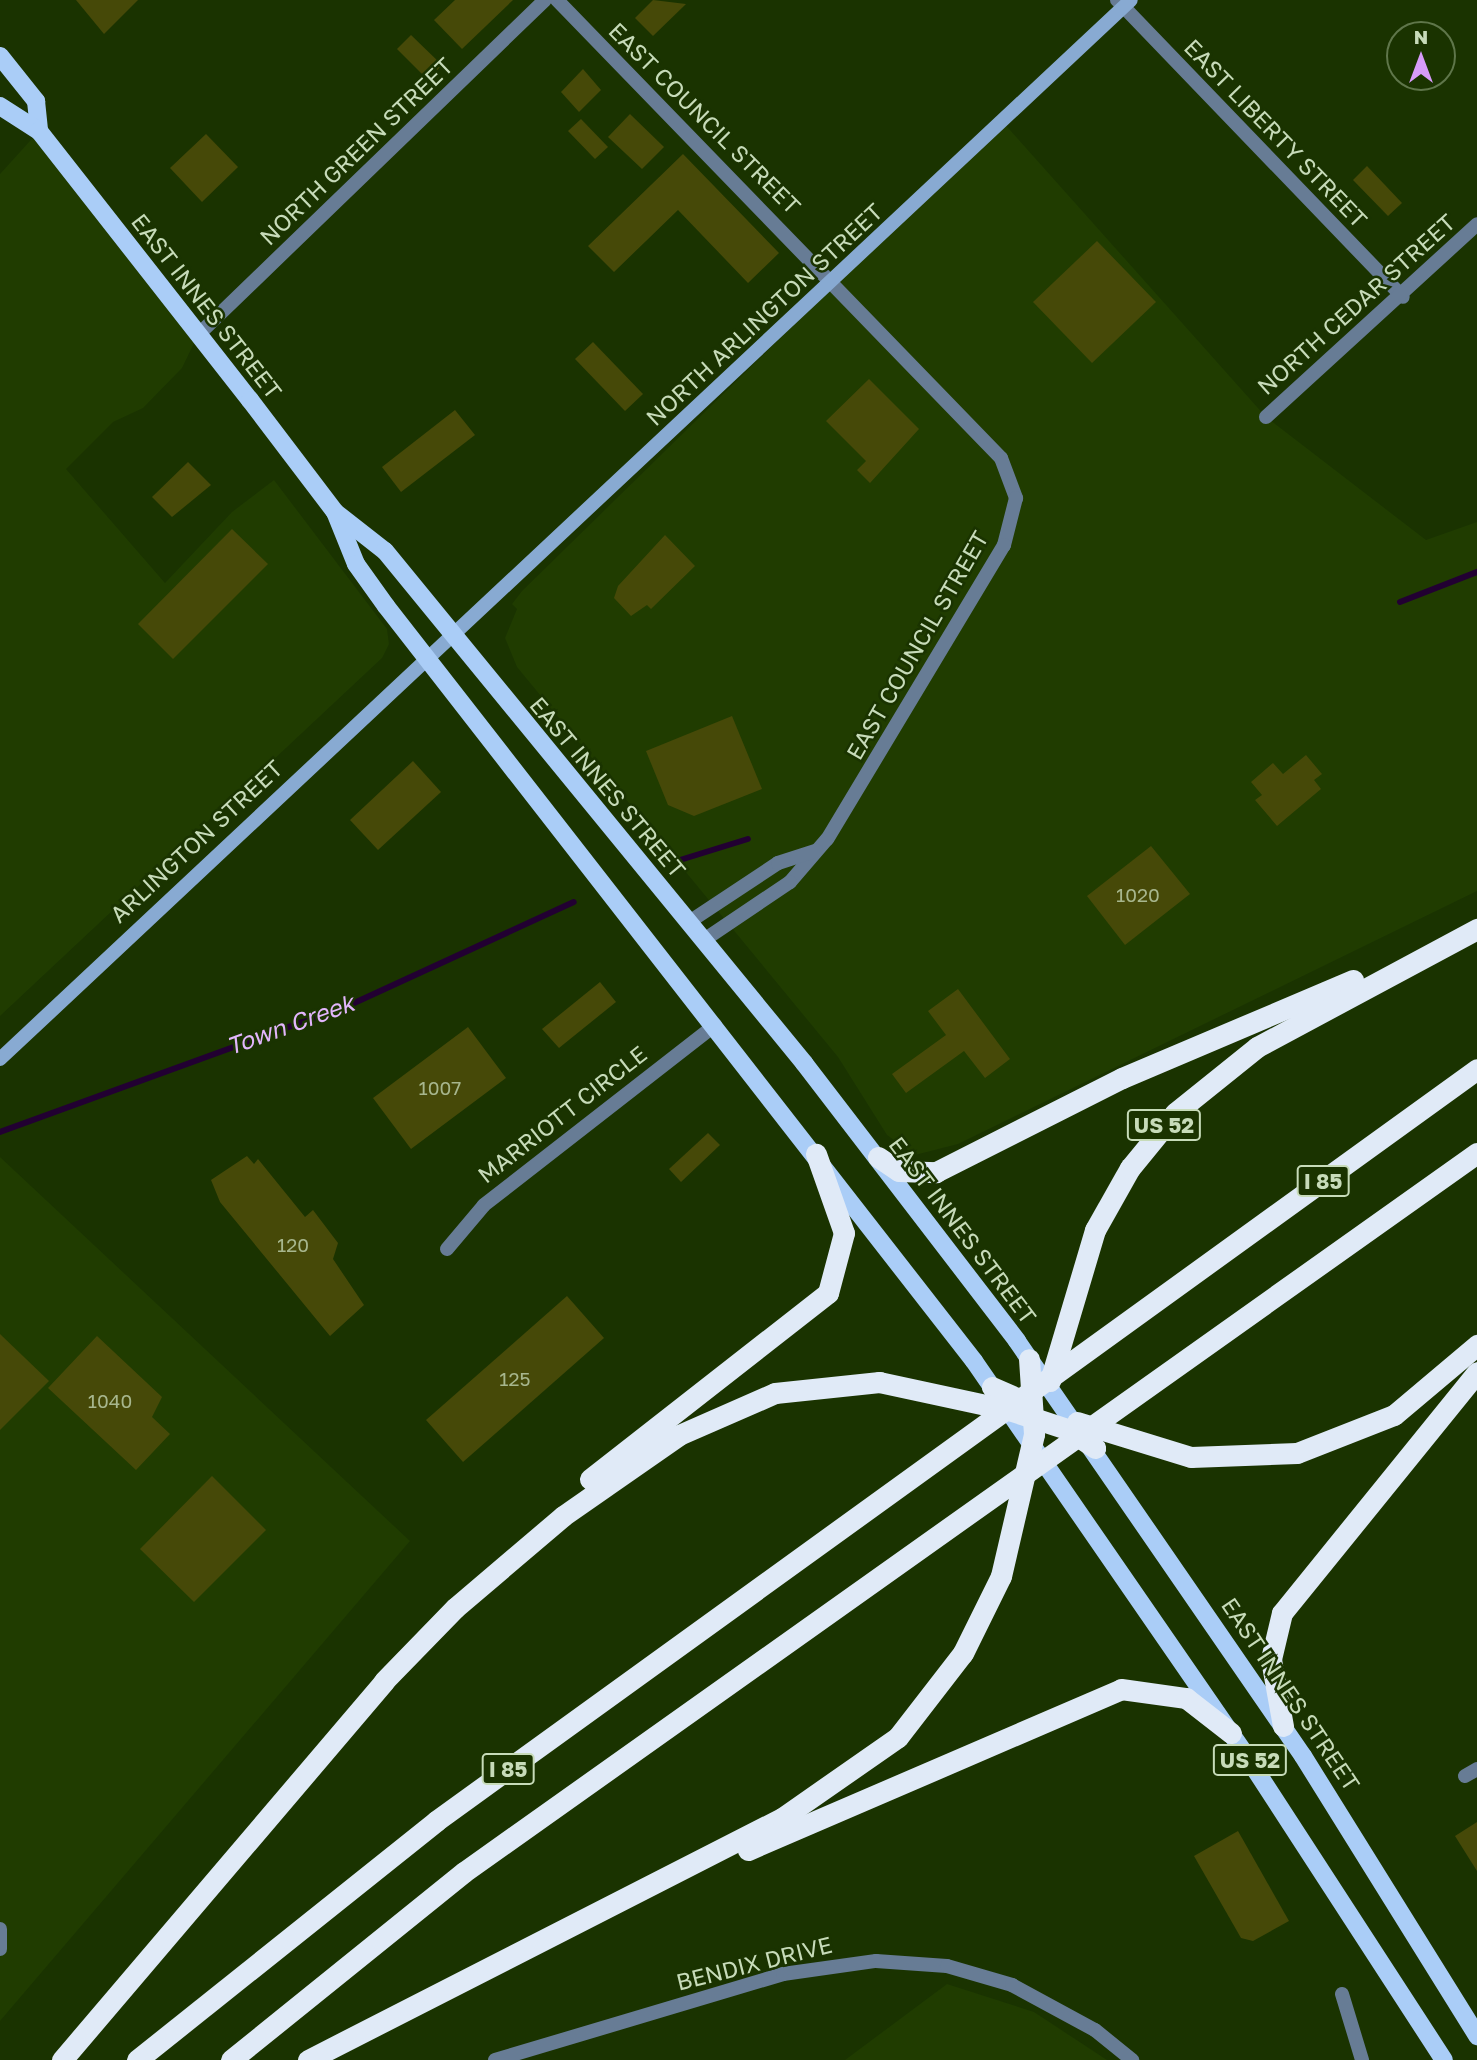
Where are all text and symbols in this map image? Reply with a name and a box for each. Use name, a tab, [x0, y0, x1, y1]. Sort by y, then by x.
street label: EAST COUNCIL STREET	[604, 17, 806, 219]
north arrow	[1386, 21, 1456, 91]
text: N	[1414, 25, 1428, 48]
street label: EAST LIBERTY STREET	[1179, 33, 1373, 233]
street label: NORTH GREEN STREET	[254, 52, 458, 250]
street label: NORTH ARLINGTON STREET	[640, 197, 888, 431]
street label: EAST INNES STREET	[126, 208, 288, 404]
street label: NORTH CEDAR STREET	[1251, 208, 1461, 400]
street label: EAST COUNCIL STREET	[840, 526, 994, 764]
street label: EAST INNES STREET	[524, 691, 692, 883]
street label: ARLINGTON STREET	[104, 754, 288, 928]
house number: 1020	[1116, 884, 1160, 906]
water label: Town Creek	[222, 988, 358, 1060]
street label: MARRIOTT CIRCLE	[472, 1039, 652, 1189]
house number: 1007	[419, 1077, 461, 1099]
road number: US 52	[1126, 1108, 1202, 1142]
street label: EAST INNES STREET	[884, 1131, 1042, 1329]
road number: I 85	[1295, 1164, 1351, 1198]
house number: 120	[277, 1234, 309, 1256]
house number: 125	[499, 1368, 531, 1390]
house number: 1040	[88, 1390, 132, 1412]
street label: EAST INNES STREET	[1216, 1592, 1366, 1796]
road number: US 52	[1212, 1742, 1288, 1778]
road number: I 85	[480, 1752, 536, 1786]
street label: BENDIX DRIVE	[673, 1930, 835, 1996]

